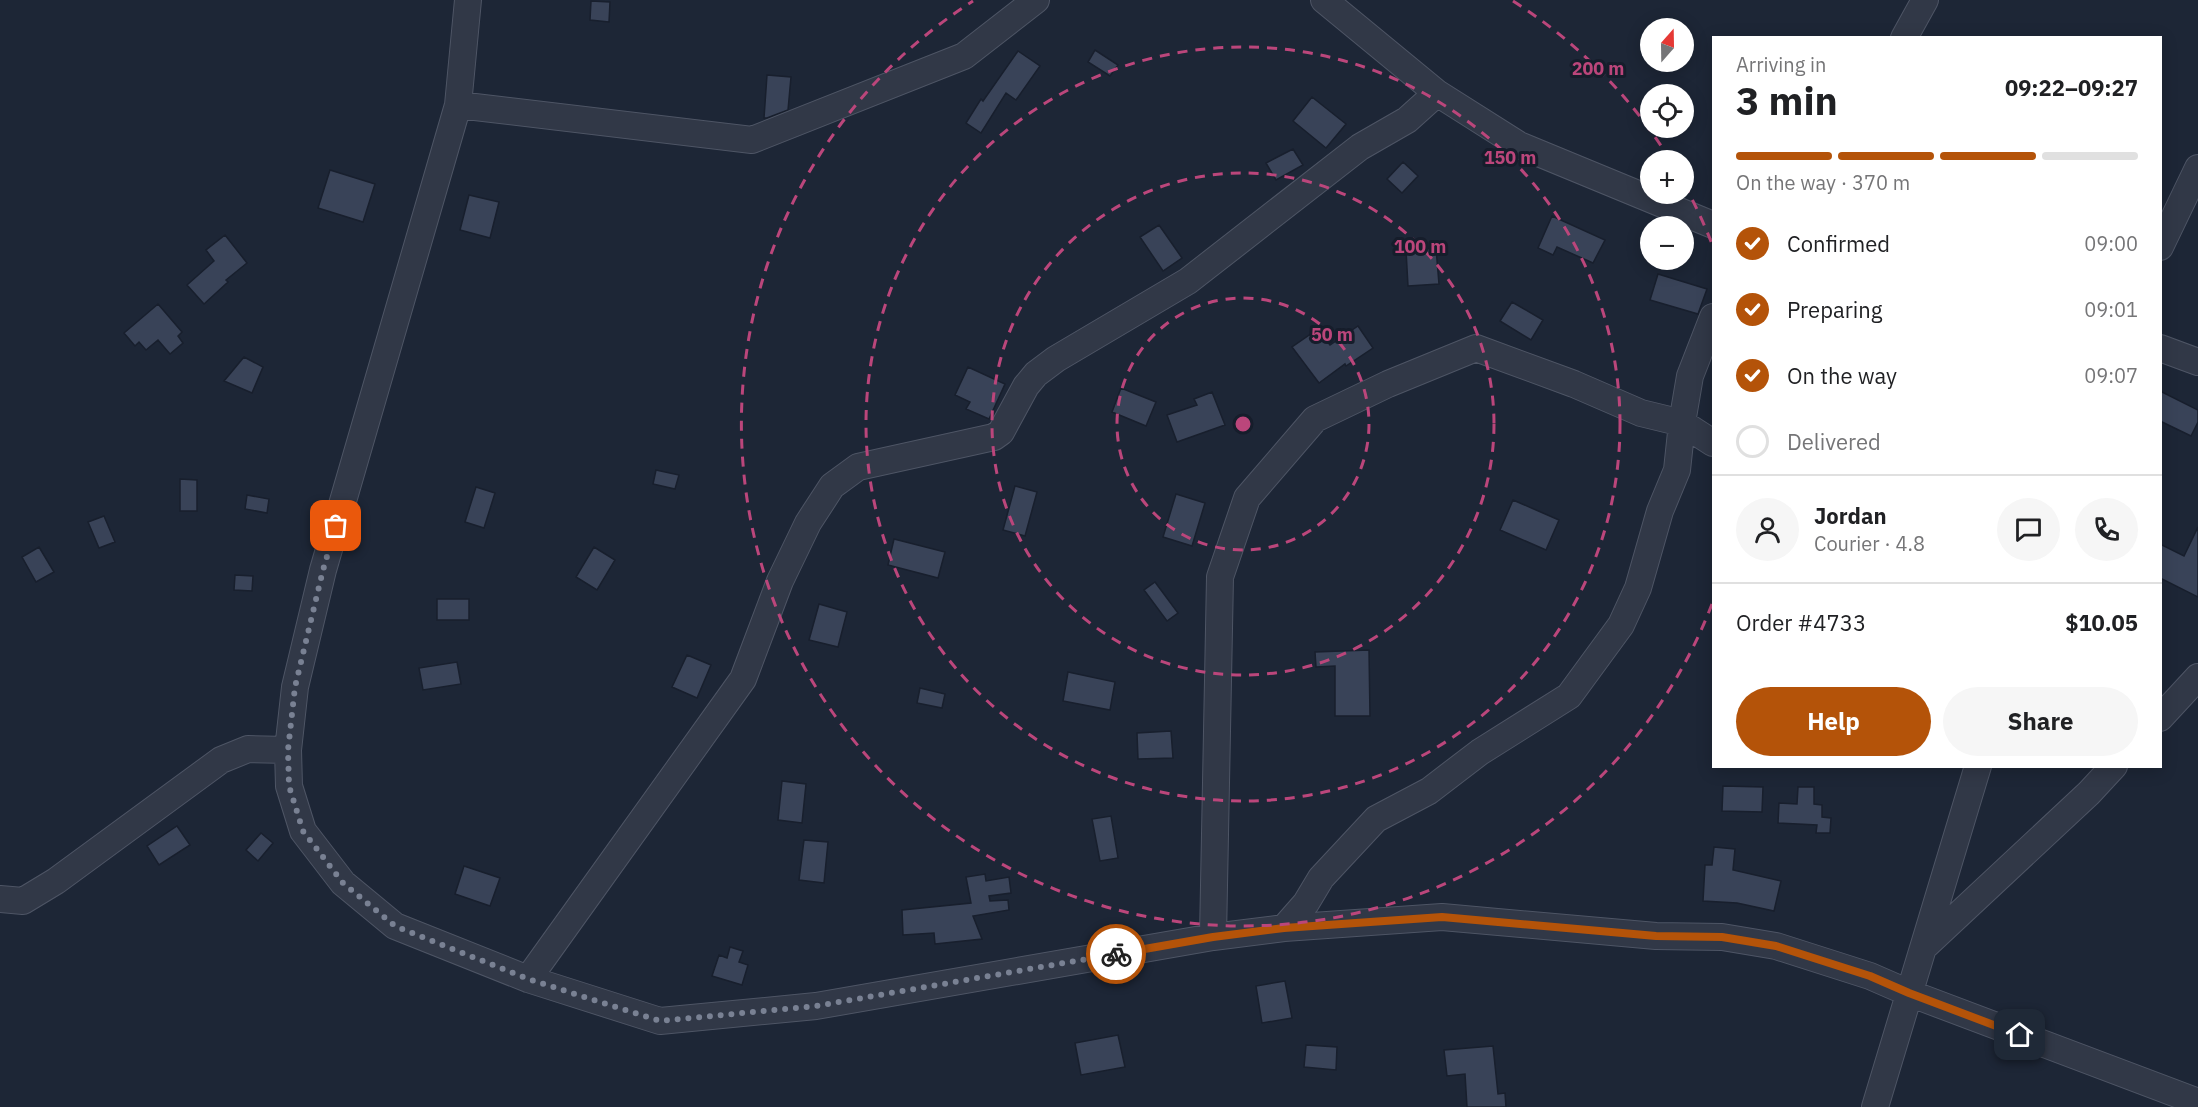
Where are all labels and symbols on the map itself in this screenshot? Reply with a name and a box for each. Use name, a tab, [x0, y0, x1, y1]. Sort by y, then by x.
north arrow	[1640, 18, 1694, 72]
text: 200 m	[1572, 57, 1624, 80]
text: 150 m	[1484, 146, 1536, 169]
text: 100 m	[1394, 235, 1446, 258]
text: 50 m	[1311, 323, 1353, 346]
centre of rings	[1233, 414, 1253, 434]
pin	[310, 500, 361, 551]
courier	[1086, 924, 1146, 984]
pin	[1994, 1009, 2045, 1060]

